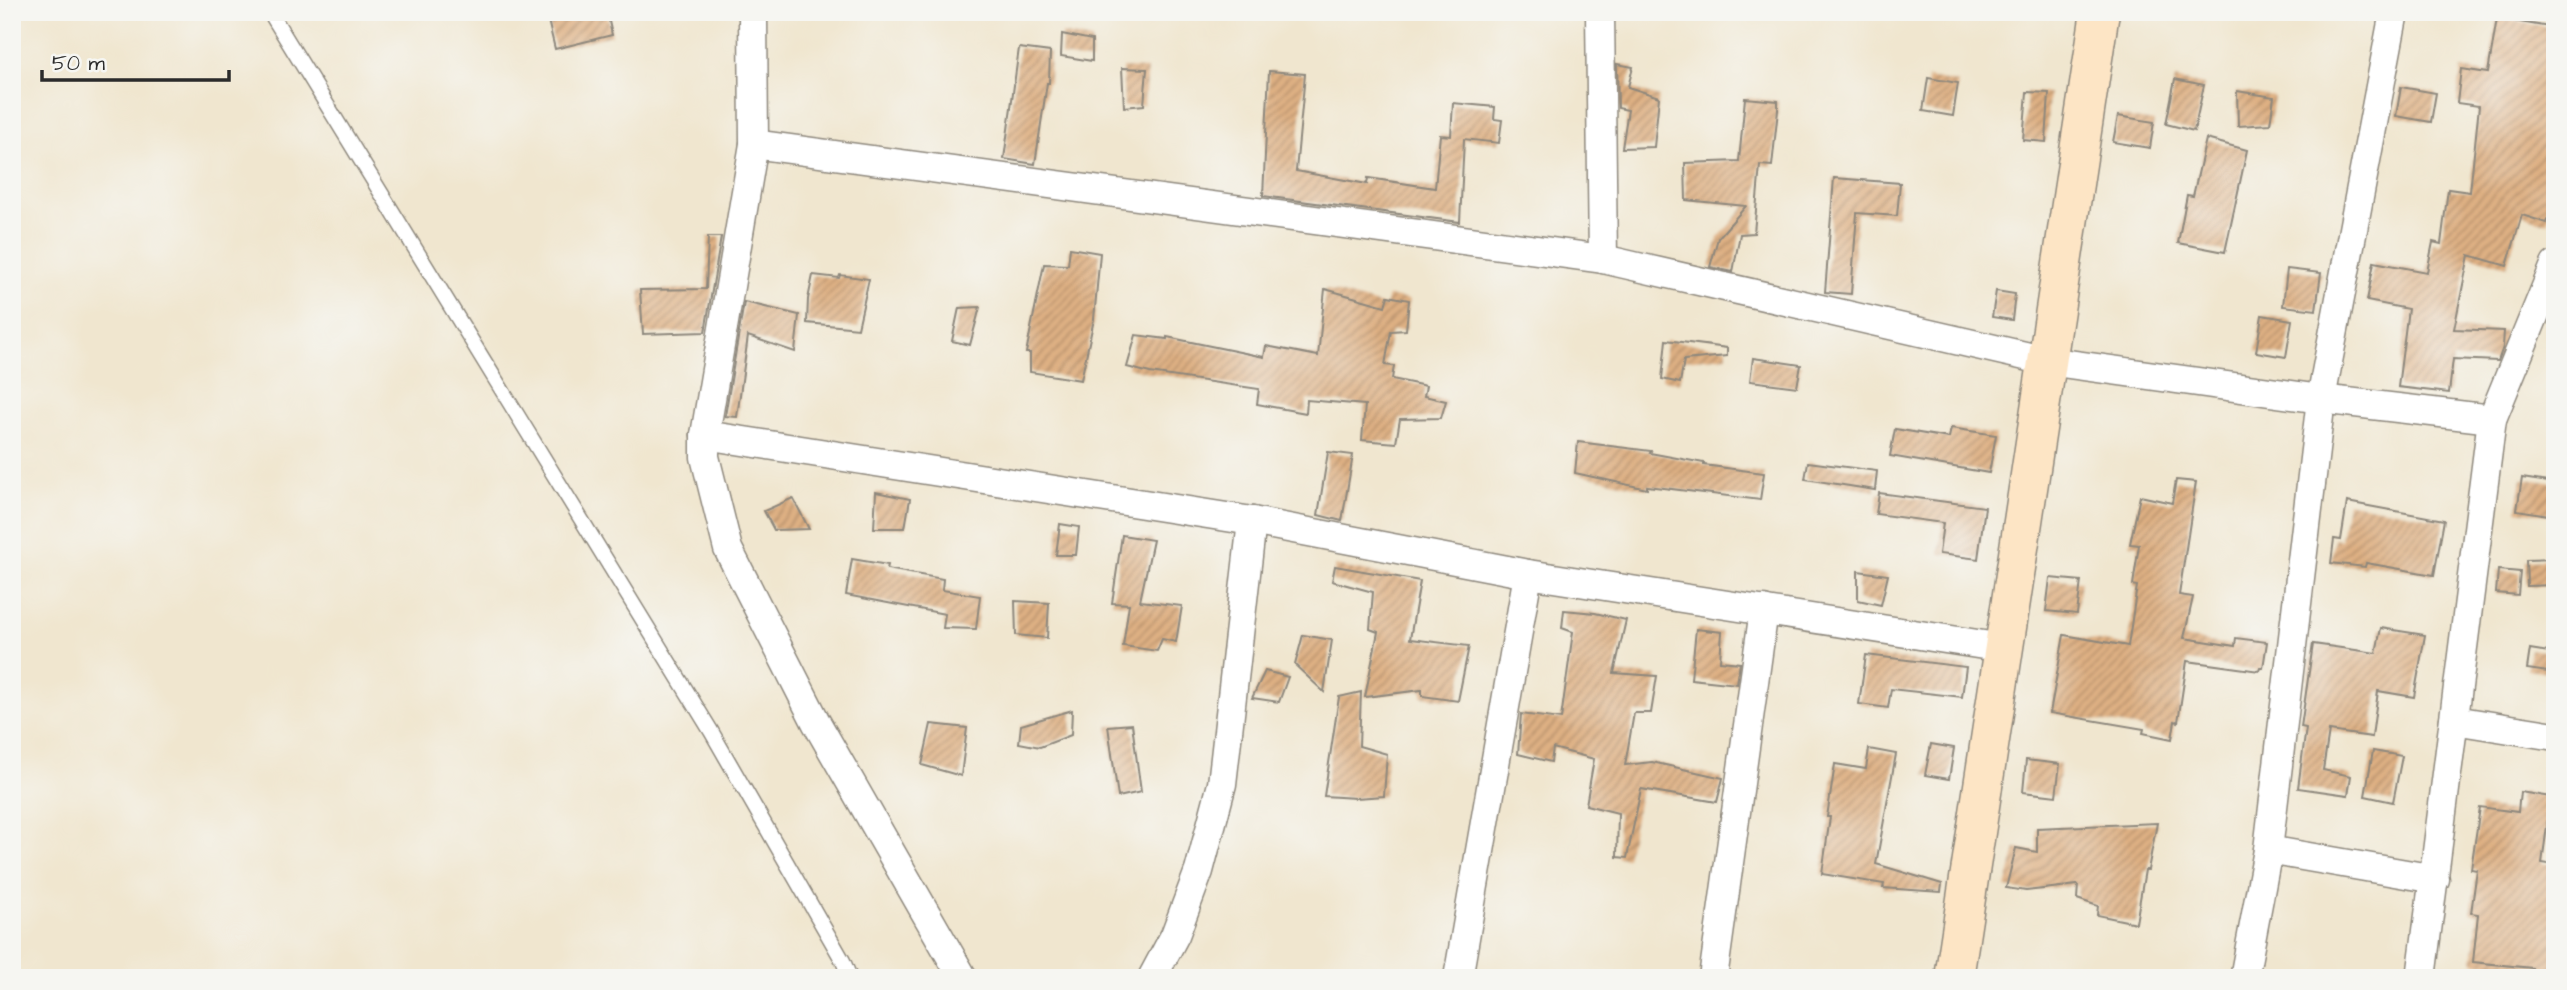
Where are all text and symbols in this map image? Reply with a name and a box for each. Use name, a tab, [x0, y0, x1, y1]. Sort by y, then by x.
scale bar	[42, 38, 229, 82]
text: 50 m	[52, 49, 106, 78]

